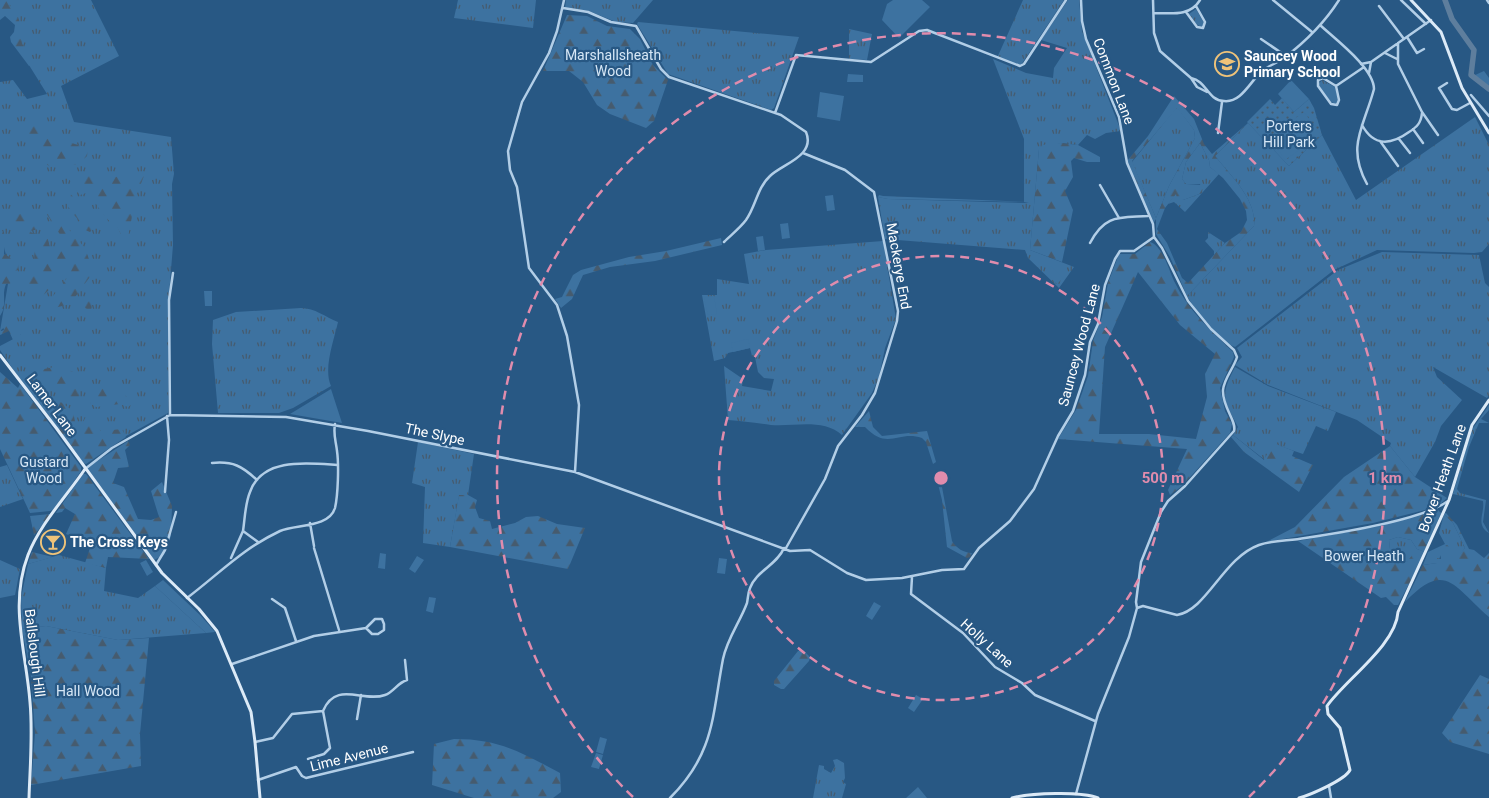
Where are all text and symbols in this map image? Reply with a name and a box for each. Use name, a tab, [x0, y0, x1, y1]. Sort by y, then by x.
street label: Common Lane	[1090, 36, 1138, 126]
park label: Marshallsheath Wood	[565, 47, 661, 79]
place label: Sauncey Wood Primary School	[1244, 48, 1341, 80]
school or university icon: Sauncey Wood Primary School	[1214, 51, 1240, 77]
park label: Porters Hill Park	[1263, 118, 1316, 150]
street label: Mackerye End	[884, 222, 914, 310]
street label: Sauncey Wood Lane	[1055, 282, 1103, 408]
street label: Lamer Lane	[24, 371, 80, 439]
street label: The Slype	[404, 420, 466, 448]
street label: Bower Heath Lane	[1415, 422, 1469, 534]
park label: Gustard Wood	[19, 454, 69, 486]
centre of rings	[932, 469, 950, 487]
text: 500 m	[1142, 469, 1184, 487]
text: 1 km	[1368, 469, 1402, 487]
bar icon: The Cross Keys	[40, 529, 66, 555]
place label: The Cross Keys	[70, 534, 168, 550]
park label: Bower Heath	[1324, 548, 1404, 564]
street label: Ballslough Hill	[22, 608, 48, 698]
street label: Holly Lane	[957, 615, 1017, 671]
park label: Hall Wood	[56, 683, 120, 699]
street label: Lime Avenue	[308, 740, 390, 774]

